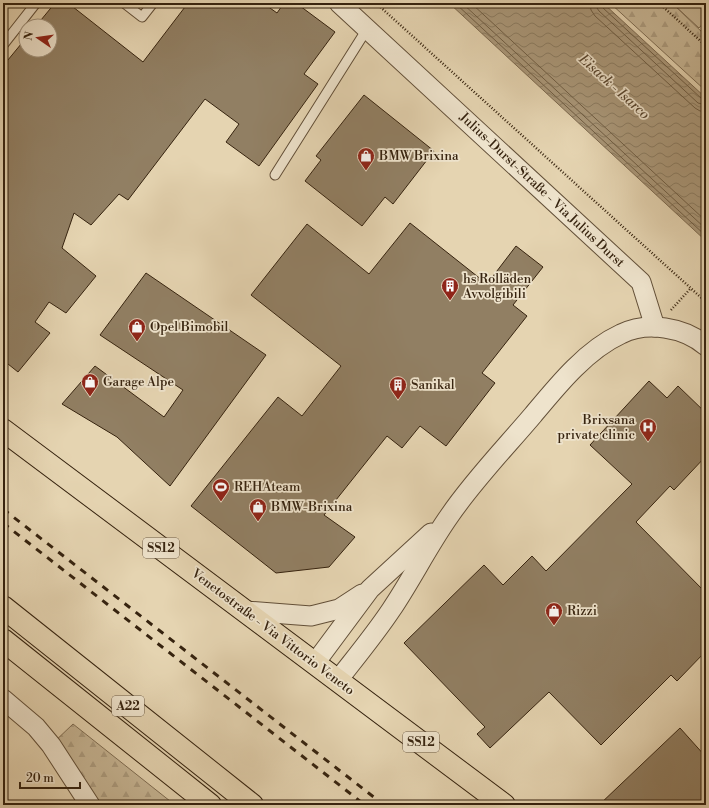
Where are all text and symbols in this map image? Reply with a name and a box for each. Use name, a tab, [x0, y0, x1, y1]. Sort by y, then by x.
north arrow	[18, 18, 58, 58]
text: N	[21, 30, 37, 42]
water label: Eisack - Isarco	[574, 50, 653, 124]
street label: Julius-Durst-Straße - Via Julius Durst	[456, 109, 628, 271]
shop icon: BMW Brixina	[356, 146, 376, 171]
place label: BMW Brixina	[378, 148, 459, 164]
place label: hs Rolläden Avvolgibili	[462, 271, 532, 302]
building icon: hs Rolläden Avvolgibili	[440, 276, 460, 301]
shop icon: Opel Bimobil	[127, 317, 147, 342]
place label: Opel Bimobil	[150, 319, 229, 335]
shop icon: Garage Alpe	[80, 372, 100, 397]
place label: Garage Alpe	[103, 374, 174, 390]
building icon: Sanikal	[388, 375, 408, 400]
place label: Sanikal	[411, 377, 455, 393]
place label: Brixsana private clinic	[557, 412, 635, 443]
hospital icon: Brixsana private clinic	[638, 417, 658, 442]
sports icon: REHAteam	[211, 477, 231, 502]
place label: REHAteam	[234, 479, 301, 495]
shop icon: BMW-Brixina	[248, 497, 268, 522]
place label: BMW-Brixina	[270, 499, 353, 515]
road number: SS12	[143, 538, 179, 558]
street label: Venetostraße - Via Vittorio Veneto	[188, 565, 358, 699]
shop icon: Rizzi	[544, 601, 564, 626]
place label: Rizzi	[567, 603, 597, 619]
road number: A22	[112, 696, 144, 716]
road number: SS12	[403, 732, 439, 752]
scale bar	[20, 764, 80, 790]
text: 20 m	[26, 771, 54, 786]

